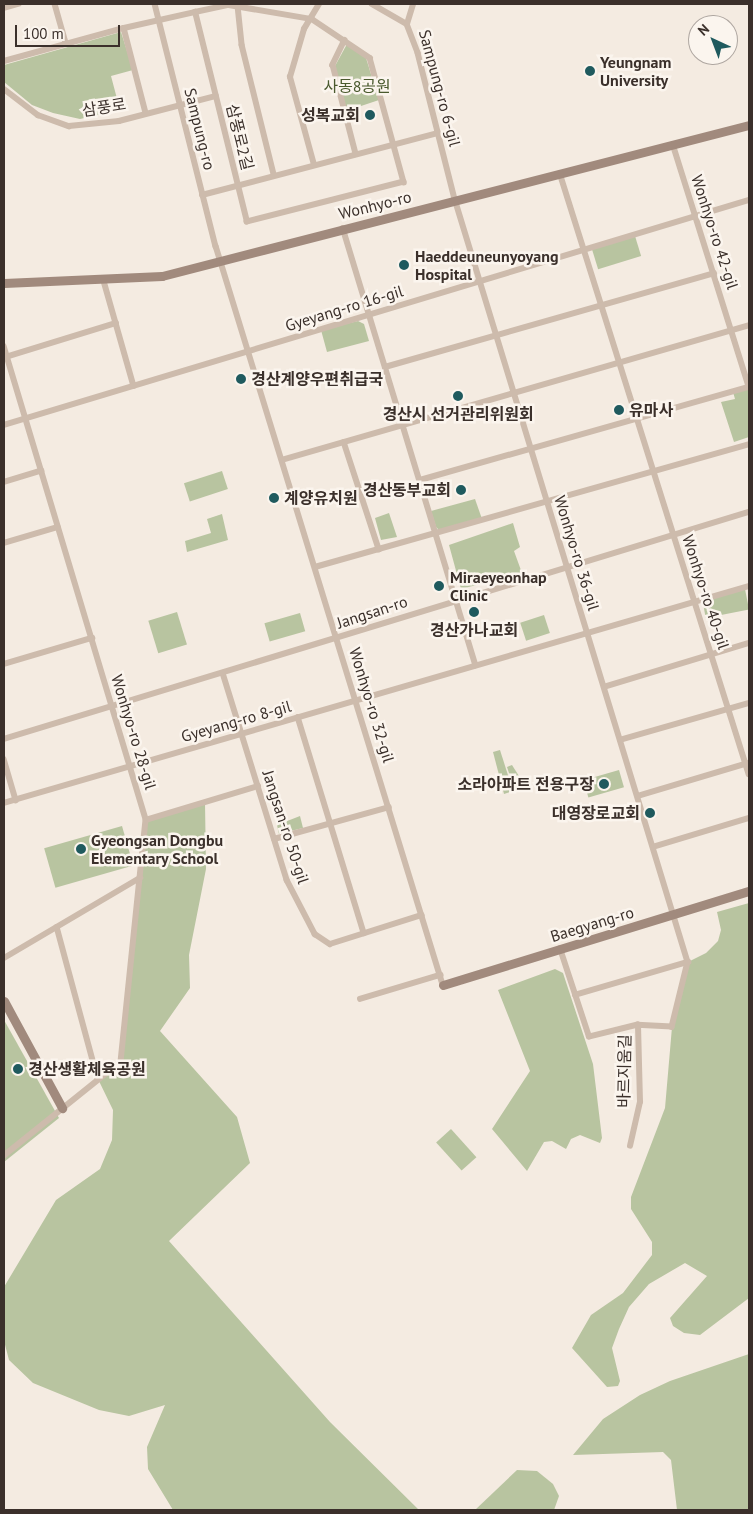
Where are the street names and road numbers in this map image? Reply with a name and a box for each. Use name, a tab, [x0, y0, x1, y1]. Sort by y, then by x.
street label: Sampung-ro 6-gil	[415, 27, 465, 149]
street label: Sampung-ro	[181, 86, 219, 172]
street label: 삼풍로	[81, 94, 127, 120]
street label: 삼풍로2길	[223, 102, 257, 172]
street label: Wonhyo-ro 42-gil	[687, 172, 743, 292]
street label: Wonhyo-ro	[337, 187, 413, 223]
street label: Gyeyang-ro 16-gil	[283, 281, 405, 335]
street label: Wonhyo-ro 36-gil	[550, 493, 604, 613]
street label: Wonhyo-ro 40-gil	[678, 532, 734, 652]
street label: Jangsan-ro	[334, 592, 410, 632]
street label: Wonhyo-ro 32-gil	[345, 645, 399, 765]
street label: Wonhyo-ro 28-gil	[107, 672, 161, 792]
street label: Gyeyang-ro 8-gil	[179, 696, 293, 746]
street label: Jangsan-ro 50-gil	[259, 768, 313, 886]
street label: Baegyang-ro	[548, 902, 636, 946]
street label: 바르지움길	[614, 1034, 634, 1108]

